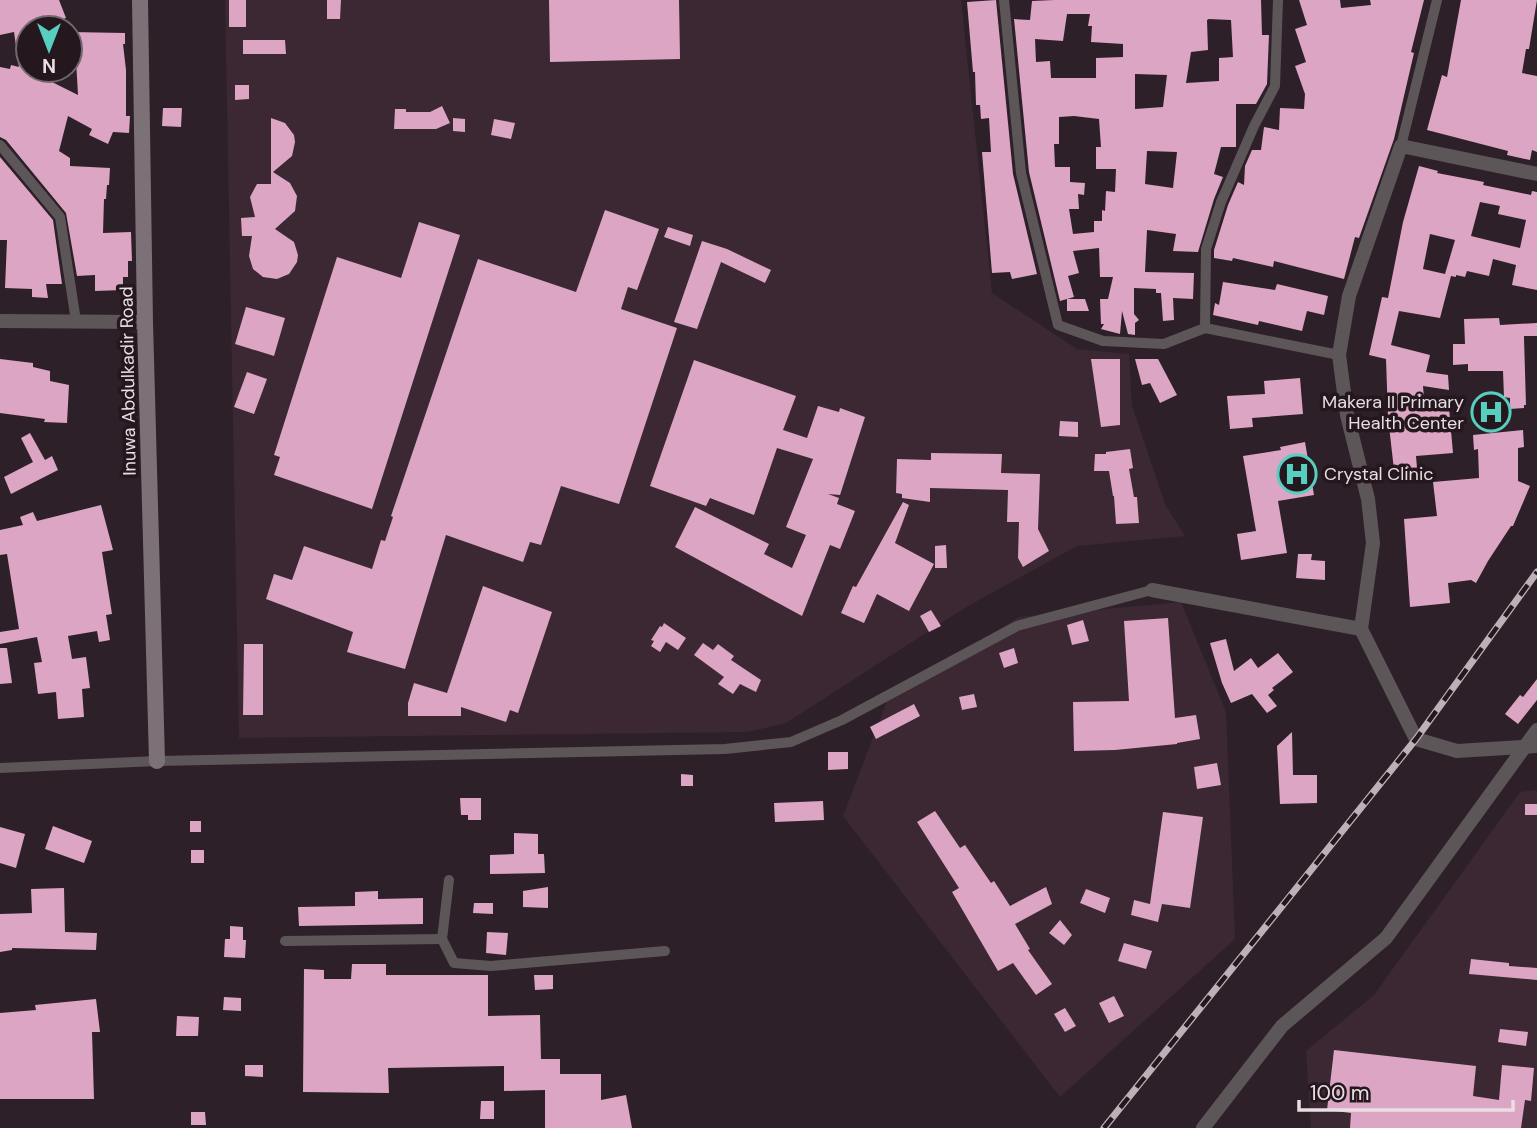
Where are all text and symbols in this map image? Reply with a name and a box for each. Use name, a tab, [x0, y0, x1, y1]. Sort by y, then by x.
north arrow	[14, 14, 84, 84]
text: N	[42, 53, 56, 78]
street label: Inuwa Abdulkadir Road	[114, 286, 142, 476]
place label: Makera II Primary Health Center	[1322, 390, 1464, 435]
hospital icon: Makera II Primary Health Center	[1470, 391, 1512, 433]
hospital icon: Crystal Clinic	[1276, 453, 1318, 495]
place label: Crystal Clinic	[1324, 462, 1434, 486]
scale bar	[1299, 1068, 1512, 1112]
text: 100 m	[1310, 1079, 1370, 1107]

